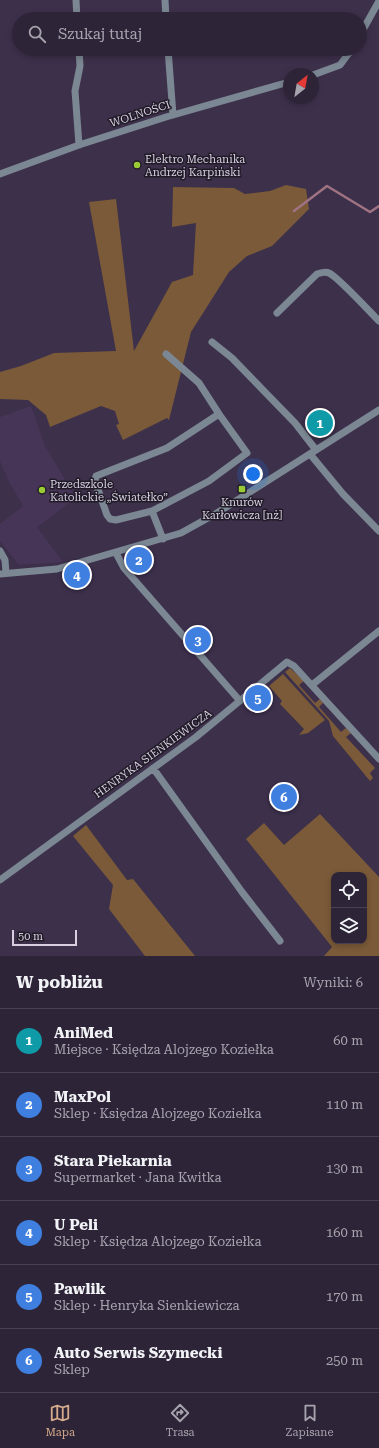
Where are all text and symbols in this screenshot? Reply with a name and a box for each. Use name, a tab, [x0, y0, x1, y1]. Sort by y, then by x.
search box	[12, 12, 367, 56]
icon: search	[26, 23, 48, 45]
text: Szukaj tutaj	[58, 25, 142, 43]
north arrow	[283, 68, 319, 104]
street label: WOLNOŚCI	[108, 97, 172, 130]
place label: Elektro Mechanika Andrzej Karpiński	[145, 153, 245, 179]
marker: Elektro Mechanika Andrzej Karpiński	[132, 160, 142, 170]
pin: 1	[307, 408, 333, 438]
your location	[243, 464, 263, 484]
place label: Przedszkole Katolickie „Światełko”	[50, 478, 168, 504]
marker: Knurów Karłowicza [nż]	[237, 484, 247, 494]
marker: Przedszkole Katolickie „Światełko”	[37, 485, 47, 495]
place label: Knurów Karłowicza [nż]	[202, 496, 282, 522]
pin: 2	[126, 545, 152, 575]
pin: 4	[64, 560, 90, 590]
pin: 3	[185, 625, 211, 655]
pin: 5	[245, 683, 271, 713]
street label: HENRYKA SIENKIEWICZA	[92, 707, 215, 801]
pin: 6	[271, 782, 297, 812]
map controls	[331, 872, 367, 944]
button: locate	[331, 872, 367, 908]
button: layers	[331, 908, 367, 944]
scale bar	[12, 928, 77, 947]
text: 50 m	[18, 930, 43, 943]
text: W pobliżu	[16, 972, 103, 992]
text: Wyniki: 6	[304, 975, 363, 990]
text: AniMed	[54, 1024, 113, 1042]
text: 1	[25, 1033, 33, 1048]
text: 60 m	[333, 1033, 363, 1048]
text: Miejsce · Księdza Alojzego Koziełka	[54, 1042, 274, 1057]
text: MaxPol	[54, 1088, 111, 1106]
text: 2	[25, 1097, 33, 1112]
text: 110 m	[326, 1097, 363, 1112]
text: Sklep · Księdza Alojzego Koziełka	[54, 1106, 261, 1121]
text: Stara Piekarnia	[54, 1152, 172, 1170]
text: 3	[25, 1161, 33, 1176]
text: 130 m	[326, 1161, 363, 1176]
text: Supermarket · Jana Kwitka	[54, 1170, 221, 1185]
text: U Peli	[54, 1216, 98, 1234]
text: 4	[25, 1225, 33, 1240]
text: 160 m	[326, 1225, 363, 1240]
text: Sklep · Księdza Alojzego Koziełka	[54, 1234, 261, 1249]
text: Pawlik	[54, 1280, 106, 1298]
text: 5	[25, 1289, 33, 1304]
text: 170 m	[326, 1289, 363, 1304]
text: Sklep · Henryka Sienkiewicza	[54, 1298, 239, 1313]
text: Auto Serwis Szymecki	[54, 1344, 222, 1362]
text: 6	[25, 1353, 33, 1368]
text: 250 m	[326, 1353, 363, 1368]
text: Sklep	[54, 1362, 90, 1377]
tab: Mapa	[45, 1402, 75, 1439]
tab: Trasa	[166, 1402, 195, 1439]
tab: Zapisane	[286, 1402, 333, 1439]

